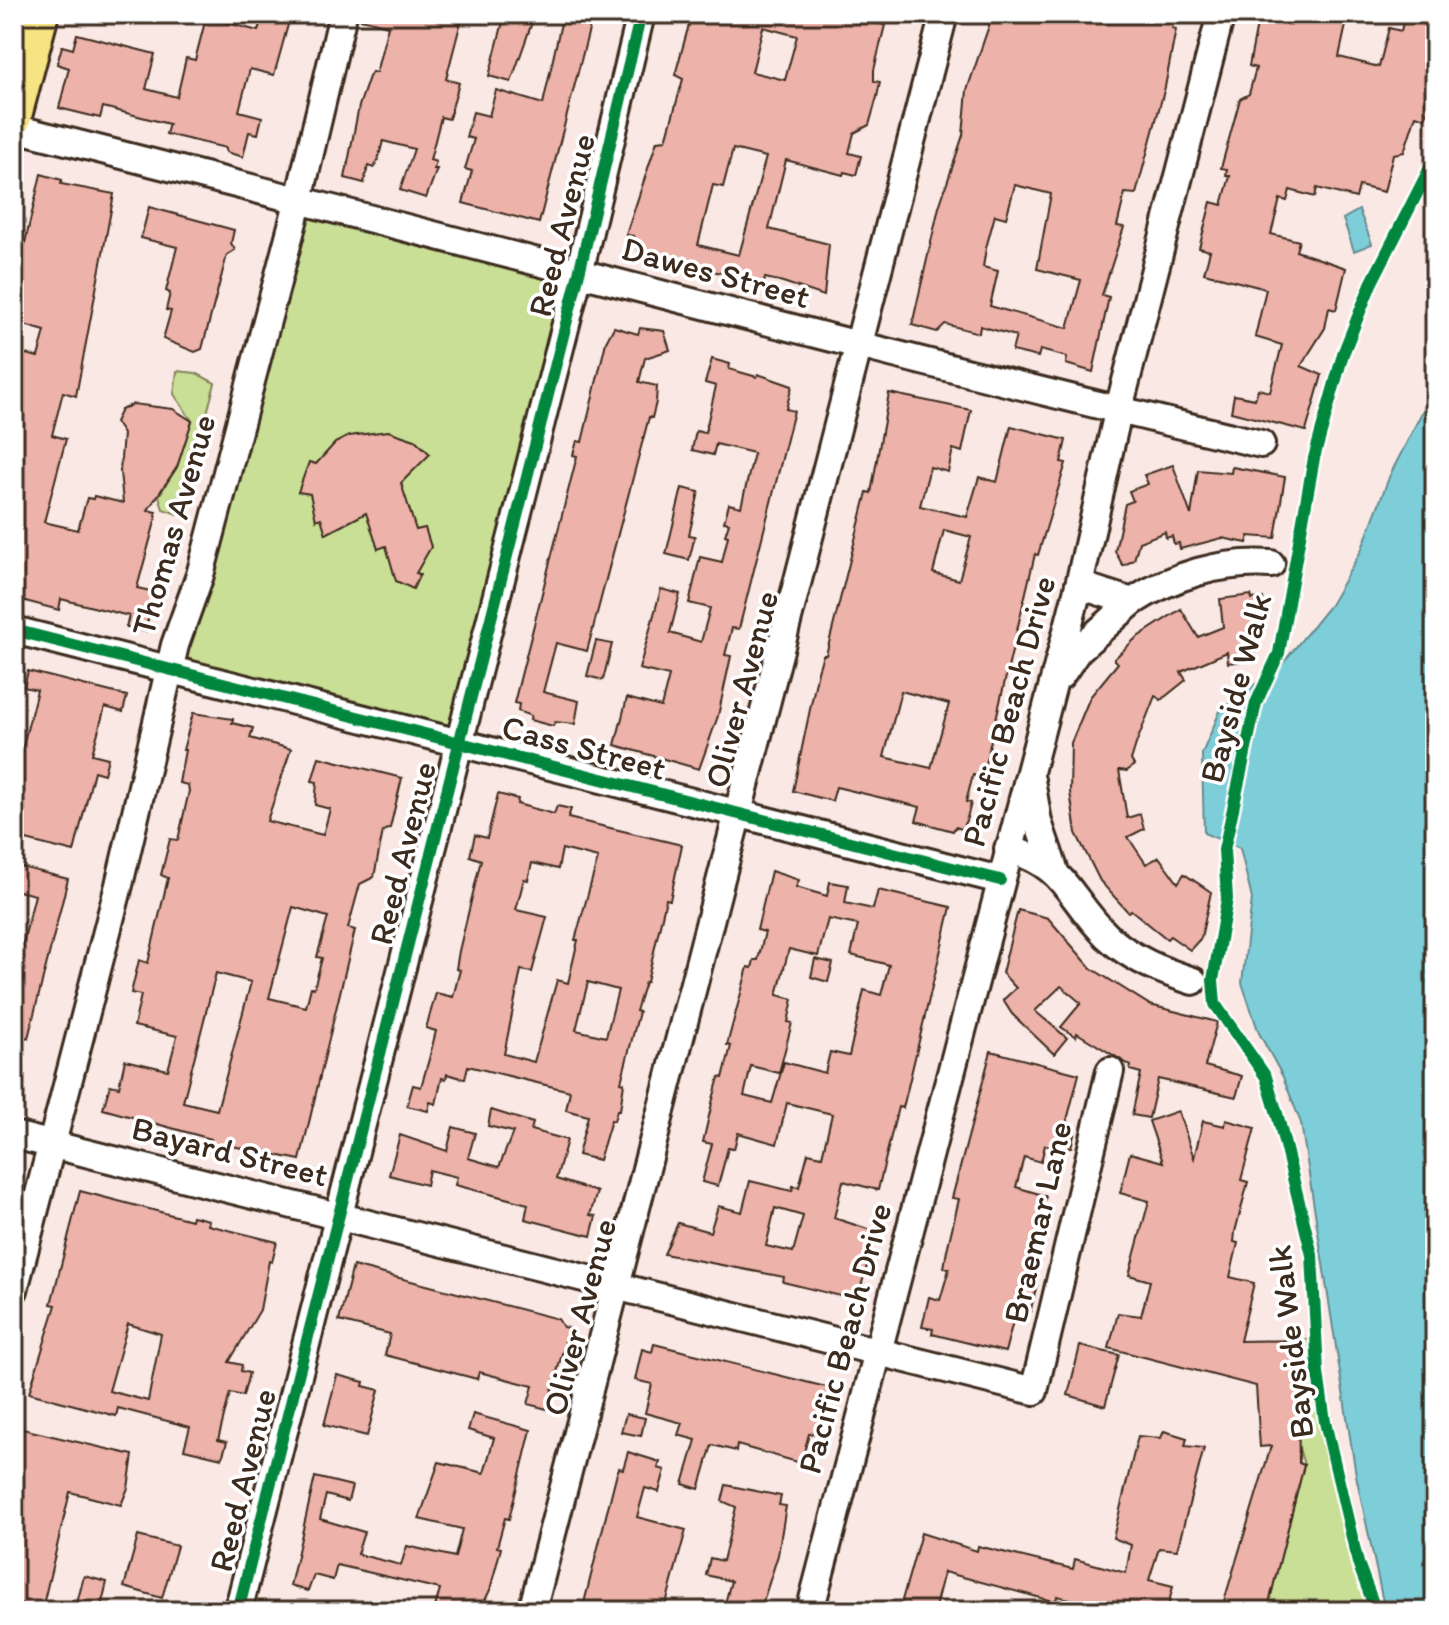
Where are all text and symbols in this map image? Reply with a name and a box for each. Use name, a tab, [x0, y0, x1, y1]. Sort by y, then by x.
street label: Reed Avenue	[519, 129, 604, 321]
street label: Dawes Street	[617, 228, 815, 317]
street label: Thomas Avenue	[122, 410, 225, 641]
street label: Pacific Beach Drive	[953, 571, 1064, 851]
street label: Oliver Avenue	[695, 586, 787, 792]
street label: Bayside Walk	[1191, 589, 1280, 787]
street label: Cass Street	[497, 706, 671, 789]
street label: Reed Avenue	[360, 757, 445, 949]
street label: Bayard Street	[127, 1107, 332, 1196]
street label: Braemar Lane	[994, 1117, 1081, 1327]
street label: Pacific Beach Drive	[789, 1198, 900, 1478]
street label: Oliver Avenue	[533, 1214, 625, 1420]
street label: Bayside Walk	[1258, 1243, 1323, 1441]
street label: Reed Avenue	[200, 1384, 285, 1576]

